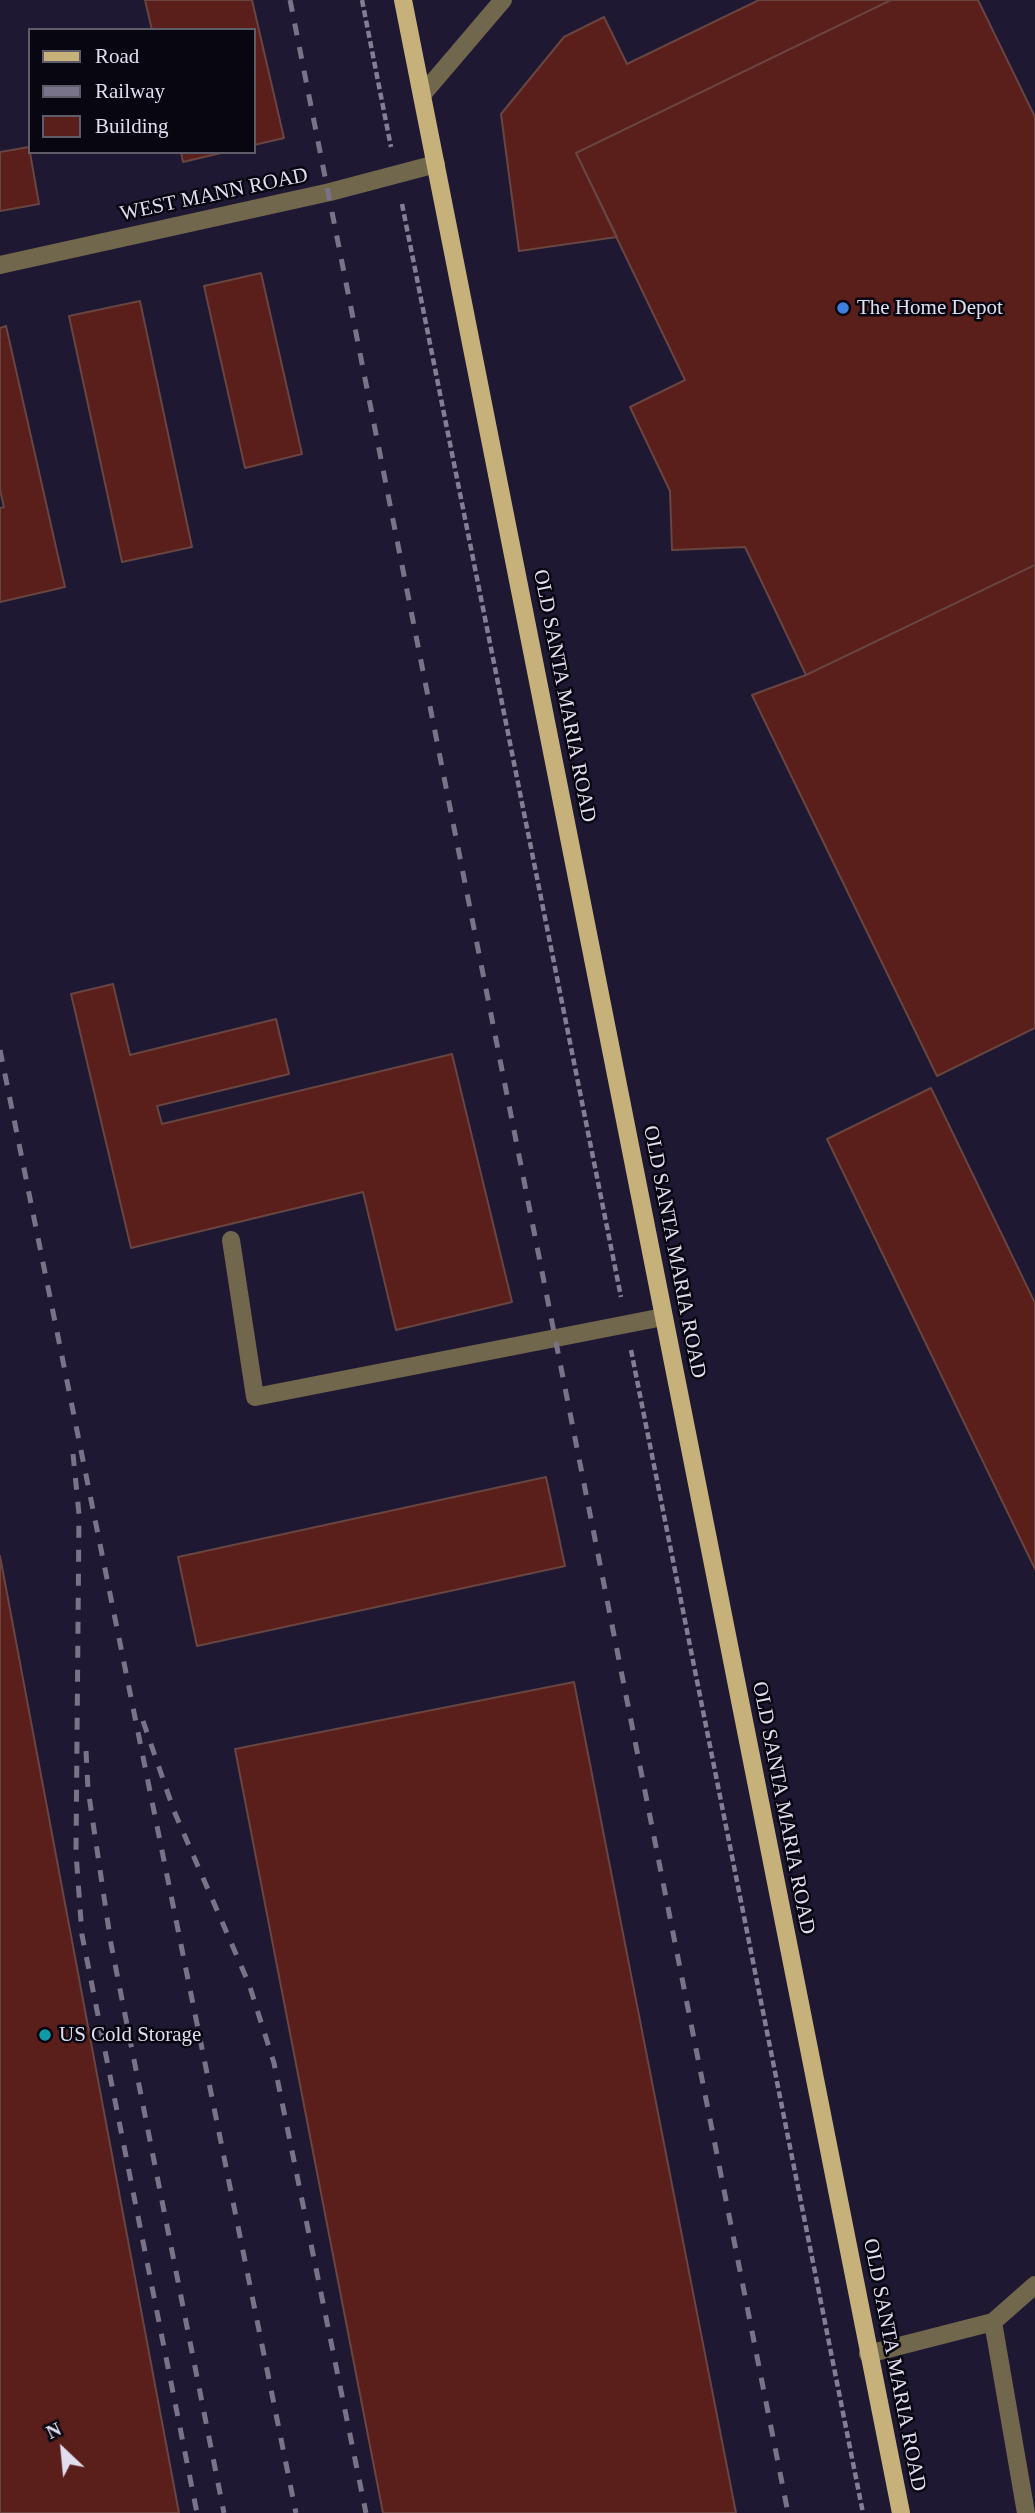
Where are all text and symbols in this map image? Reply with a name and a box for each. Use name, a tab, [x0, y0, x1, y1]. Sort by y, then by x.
legend	[28, 28, 256, 154]
text: Road	[95, 44, 139, 68]
text: Railway	[95, 79, 165, 103]
text: Building	[95, 114, 169, 138]
street label: WEST MANN ROAD	[118, 163, 310, 227]
place label: The Home Depot	[857, 295, 1003, 321]
marker: The Home Depot	[835, 300, 851, 316]
street label: OLD SANTA MARIA ROAD	[527, 568, 601, 824]
street label: OLD SANTA MARIA ROAD	[637, 1124, 711, 1380]
street label: OLD SANTA MARIA ROAD	[746, 1680, 820, 1936]
place label: US Cold Storage	[59, 2022, 201, 2048]
marker: US Cold Storage	[37, 2027, 53, 2043]
street label: OLD SANTA MARIA ROAD	[857, 2237, 931, 2493]
north arrow	[28, 2415, 98, 2485]
text: N	[43, 2418, 64, 2443]

